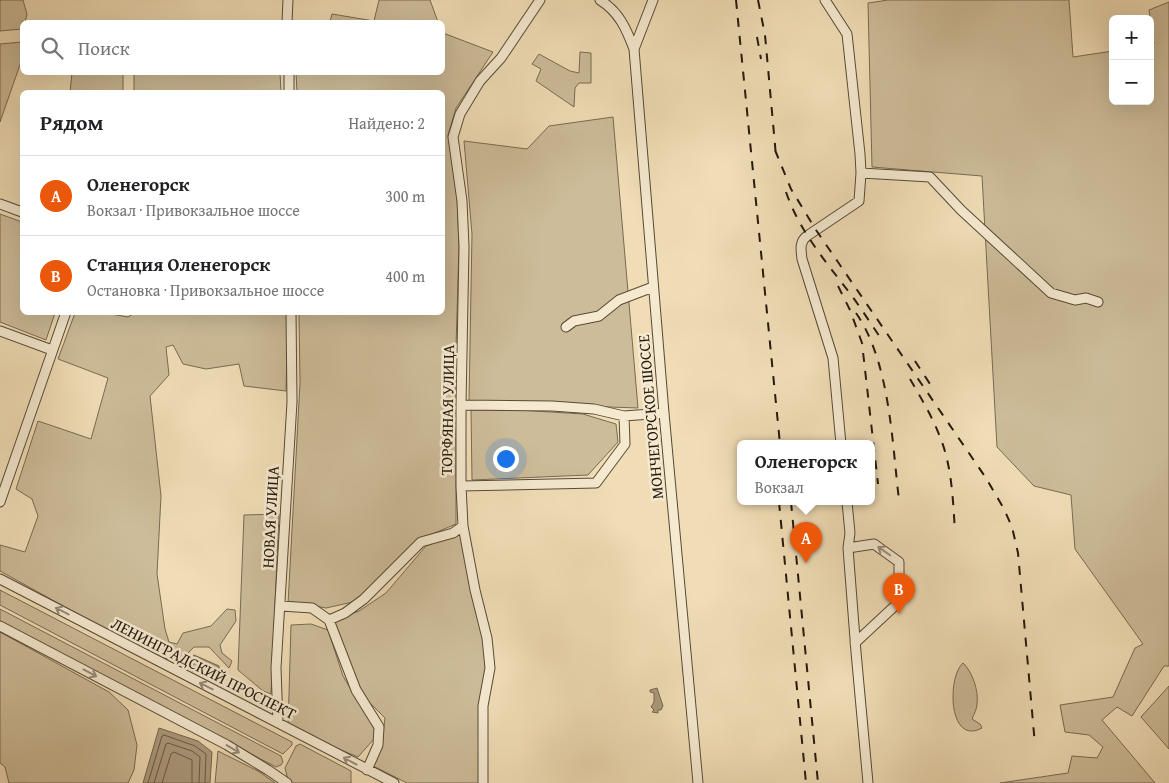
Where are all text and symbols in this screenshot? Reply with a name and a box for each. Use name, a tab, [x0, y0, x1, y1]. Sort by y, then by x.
map controls	[1109, 15, 1154, 105]
button: +	[1109, 15, 1154, 60]
search box	[20, 20, 445, 75]
icon: search	[38, 34, 66, 62]
text: Поиск	[78, 34, 130, 62]
button: −	[1109, 60, 1154, 105]
text: Рядом	[40, 107, 103, 138]
text: Найдено: 2	[348, 111, 425, 135]
text: Оленегорск	[87, 170, 190, 198]
text: A	[51, 184, 61, 208]
text: 300 m	[385, 184, 425, 208]
text: Вокзал · Привокзальное шоссе	[87, 198, 300, 222]
text: Станция Оленегорск	[87, 250, 270, 278]
text: B	[51, 264, 61, 288]
text: 400 m	[385, 264, 425, 288]
text: Остановка · Привокзальное шоссе	[87, 278, 324, 302]
street label: МОНЧЕГОРСКОЕ ШОССЕ	[631, 334, 669, 500]
street label: ТОРФЯНАЯ УЛИЦА	[434, 344, 460, 476]
popup	[737, 440, 875, 505]
your location	[493, 446, 519, 472]
text: Оленегорск	[755, 447, 857, 475]
street label: НОВАЯ УЛИЦА	[255, 465, 285, 569]
text: Вокзал	[755, 475, 804, 499]
pin: A	[790, 522, 822, 563]
one-way arrow	[877, 546, 891, 556]
pin: B	[883, 573, 915, 614]
one-way arrow	[55, 606, 70, 615]
street label: ЛЕНИНГРАДСКИЙ ПРОСПЕКТ	[107, 611, 301, 725]
one-way arrow	[82, 668, 97, 678]
one-way arrow	[199, 681, 214, 690]
one-way arrow	[226, 745, 240, 755]
one-way arrow	[343, 756, 358, 765]

